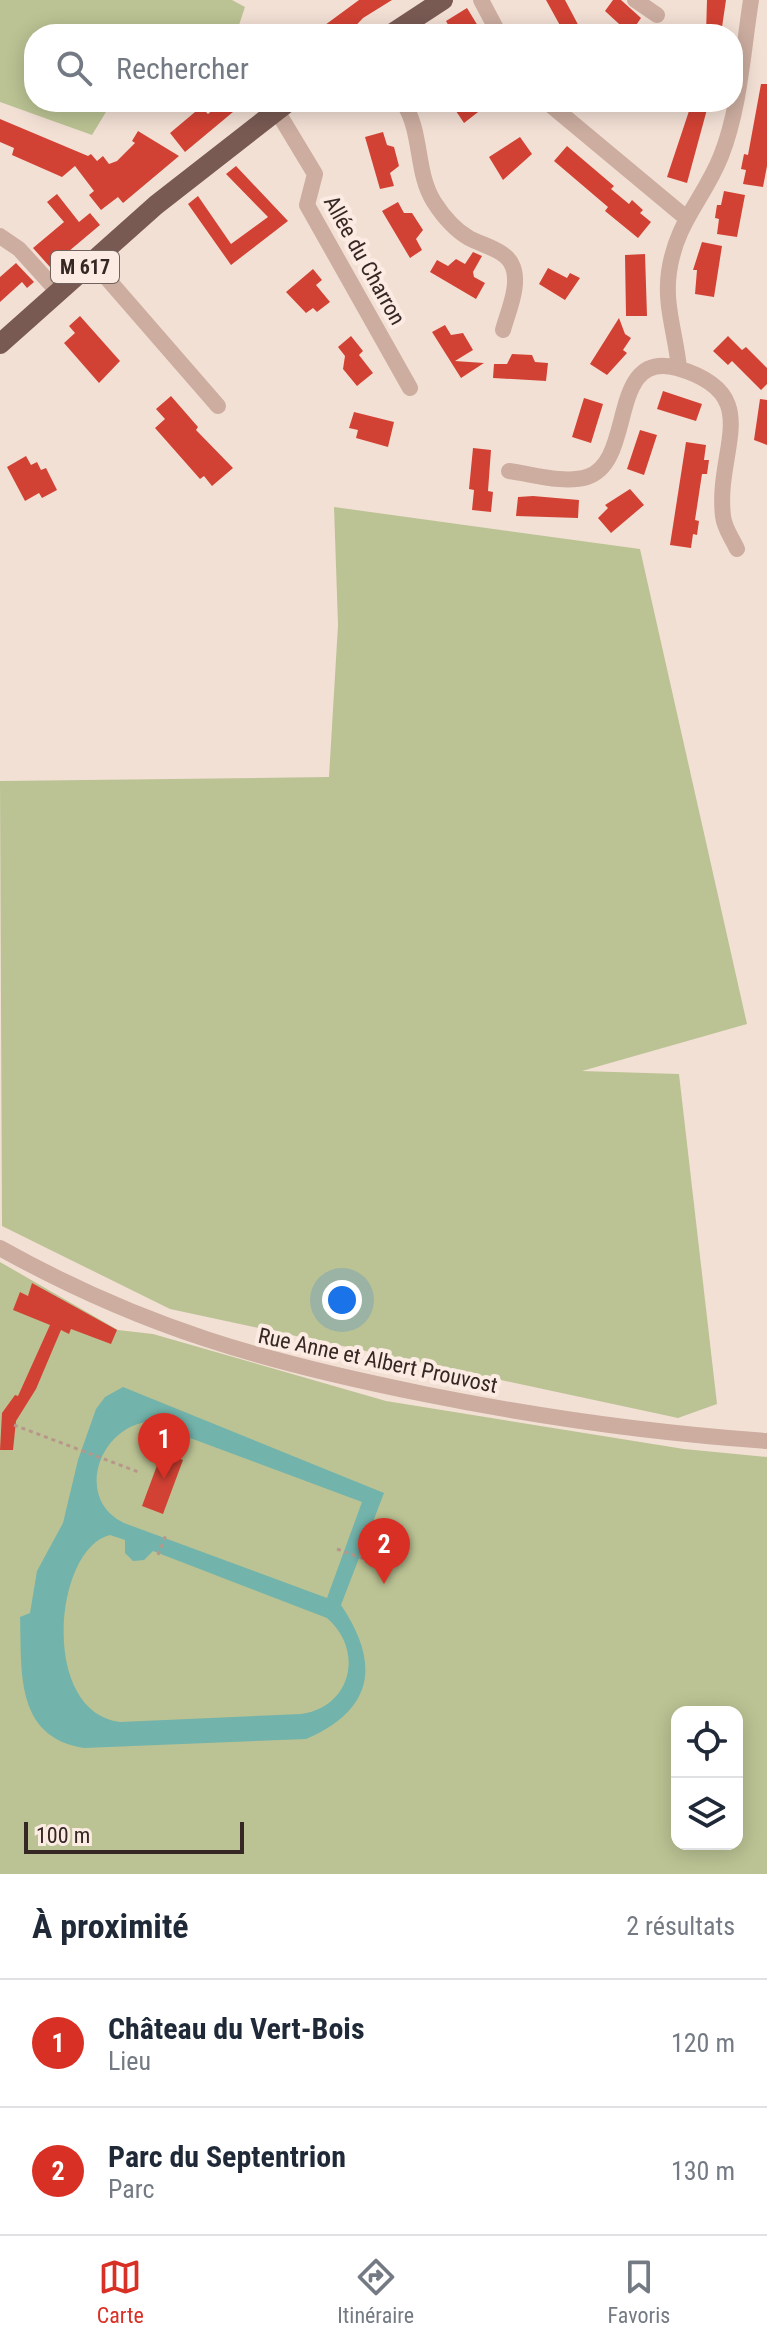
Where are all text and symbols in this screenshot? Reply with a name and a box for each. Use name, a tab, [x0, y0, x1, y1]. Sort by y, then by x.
search box	[24, 24, 743, 112]
icon: search	[52, 46, 96, 90]
text: Rechercher	[116, 51, 249, 86]
street label: Allée du Charron	[319, 191, 410, 329]
road number: M 617	[51, 251, 119, 283]
your location	[322, 1280, 362, 1320]
street label: Rue Anne et Albert Prouvost	[256, 1323, 500, 1398]
pin: 1	[138, 1413, 190, 1479]
pin: 2	[358, 1518, 410, 1584]
map controls	[671, 1706, 743, 1850]
button: locate	[671, 1706, 743, 1778]
button: layers	[671, 1778, 743, 1850]
scale bar	[24, 1818, 244, 1854]
text: 100 m	[36, 1823, 90, 1848]
text: À proximité	[32, 1906, 189, 1946]
text: 2 résultats	[626, 1911, 735, 1941]
text: Château du Vert-Bois	[108, 2011, 365, 2046]
text: 1	[51, 2028, 65, 2058]
text: 120 m	[671, 2028, 735, 2058]
text: Lieu	[108, 2046, 151, 2076]
text: Parc du Septentrion	[108, 2139, 346, 2174]
text: 2	[51, 2156, 65, 2186]
text: 130 m	[671, 2156, 735, 2186]
text: Parc	[108, 2174, 154, 2204]
tab: Carte	[97, 2255, 144, 2328]
tab: Itinéraire	[337, 2255, 414, 2328]
tab: Favoris	[608, 2255, 670, 2328]

